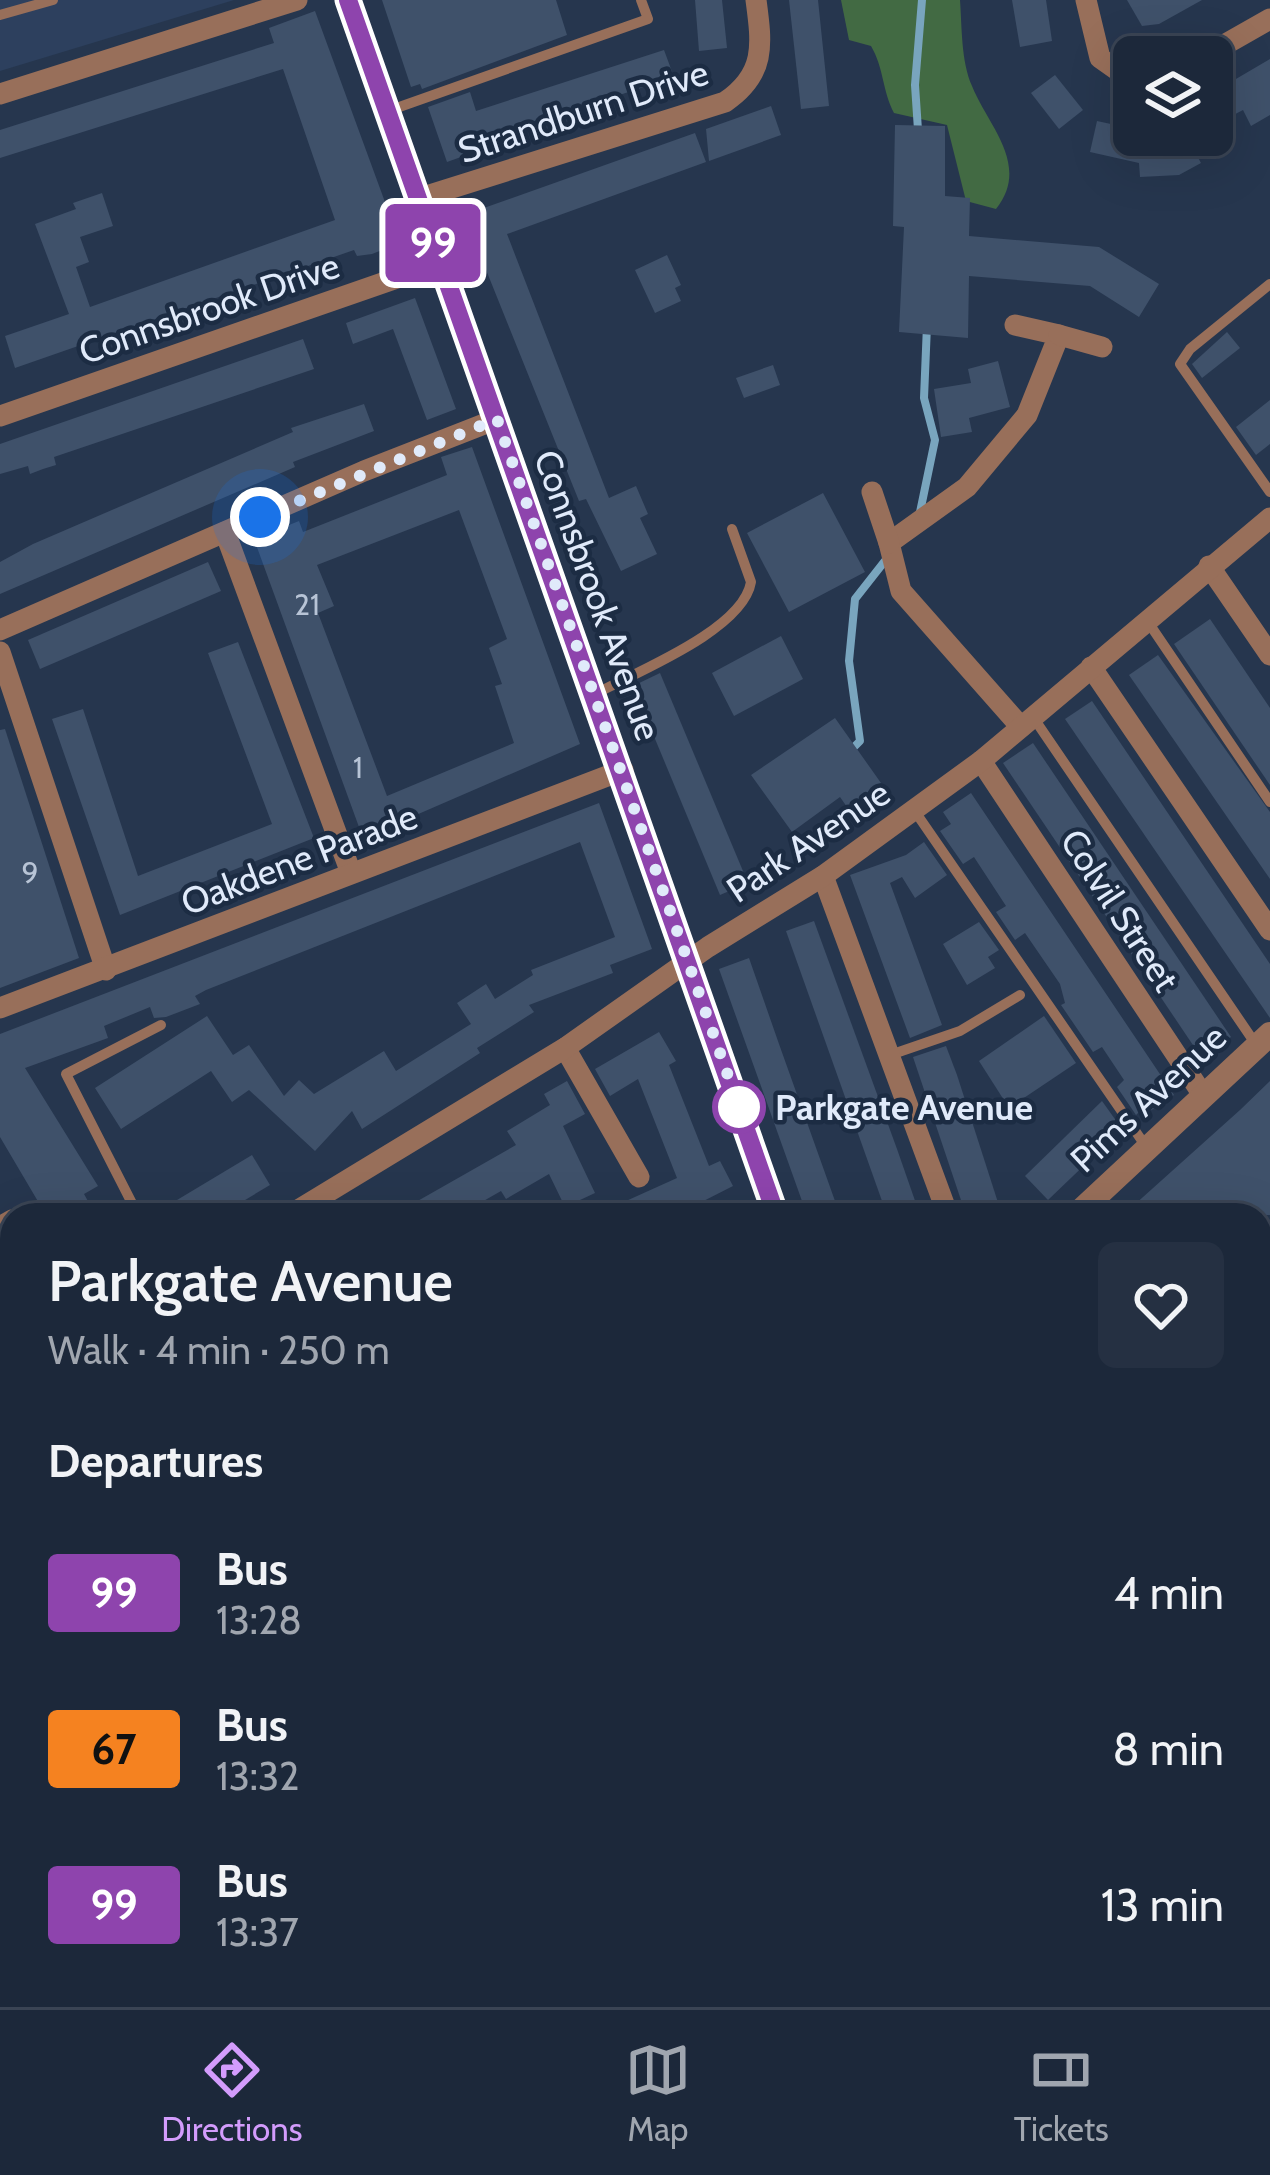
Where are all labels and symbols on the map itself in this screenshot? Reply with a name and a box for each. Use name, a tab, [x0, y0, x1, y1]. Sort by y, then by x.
street label: Strandburn Drive	[452, 50, 714, 172]
line badge: 99	[379, 204, 487, 282]
street label: Connsbrook Drive	[73, 243, 345, 373]
street label: Connsbrook Avenue	[525, 444, 671, 746]
your location	[230, 487, 290, 547]
house number: 21	[294, 586, 320, 623]
house number: 1	[353, 749, 363, 786]
street label: Park Avenue	[718, 770, 898, 912]
street label: Oakdene Parade	[175, 794, 423, 924]
street label: Colvil Street	[1051, 821, 1189, 999]
house number: 9	[21, 854, 39, 891]
street label: Pims Avenue	[1061, 1015, 1235, 1181]
marker: Parkgate Avenue	[714, 1082, 764, 1132]
place label: Parkgate Avenue	[775, 1085, 1033, 1129]

